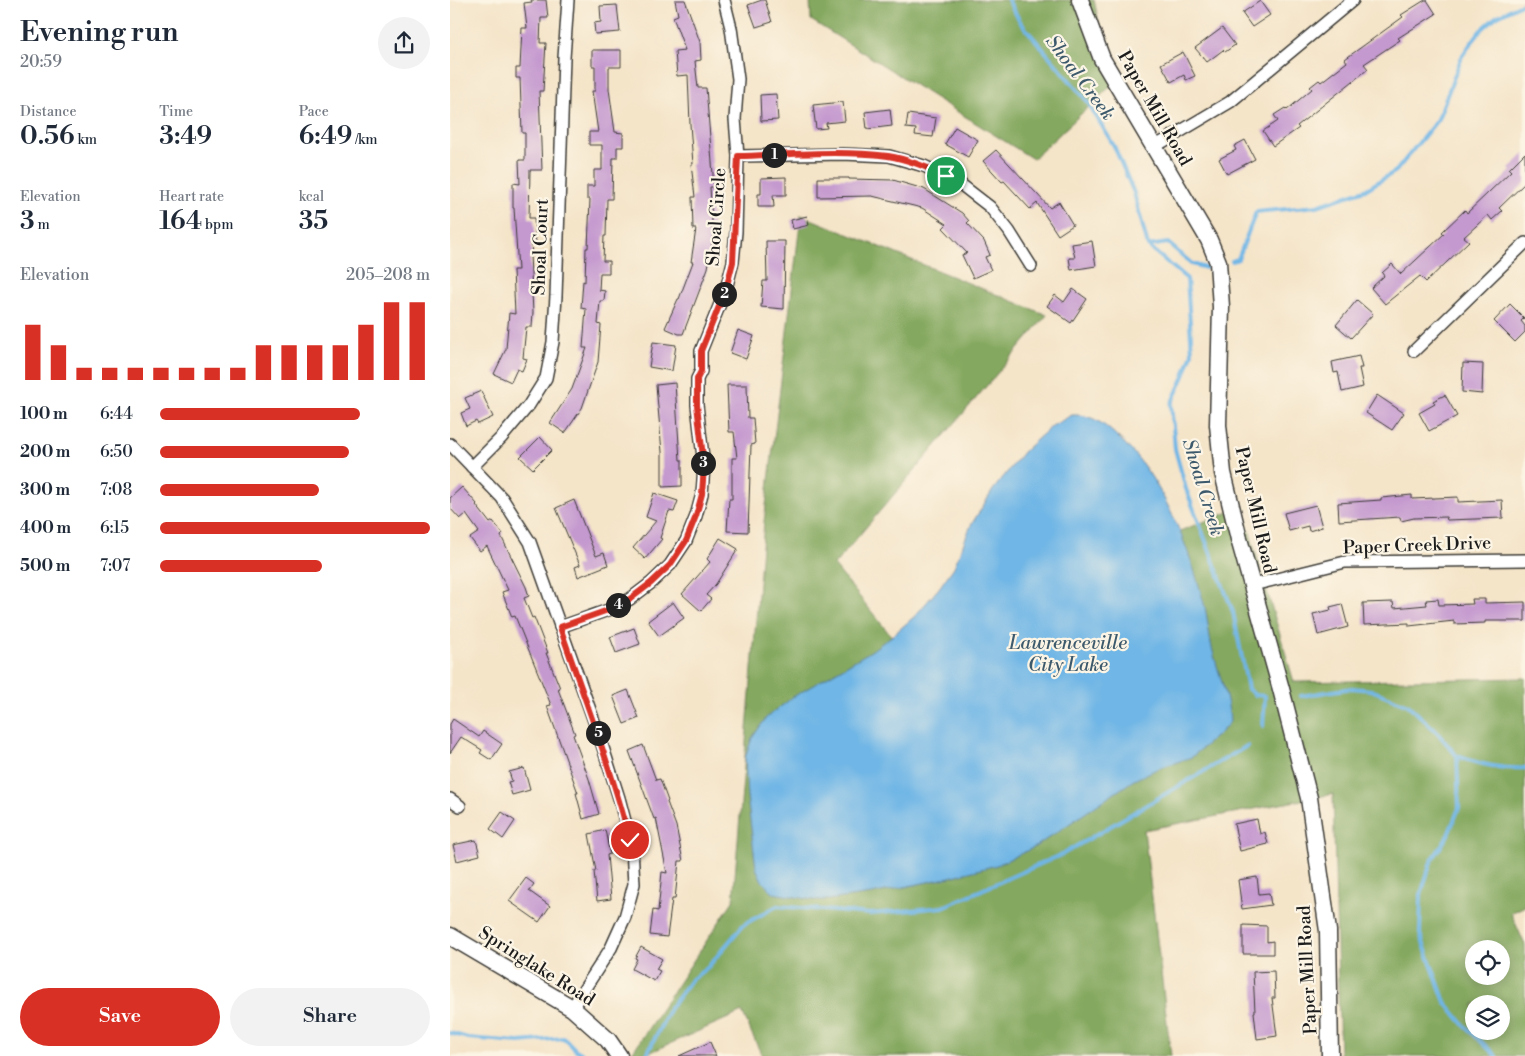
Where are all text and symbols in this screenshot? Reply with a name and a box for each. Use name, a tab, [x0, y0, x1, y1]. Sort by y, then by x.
text: Evening run	[20, 15, 179, 50]
button: share	[378, 17, 430, 69]
water label: Shoal Creek	[1040, 30, 1120, 125]
street label: Paper Mill Road	[1112, 46, 1197, 171]
text: 20:59	[20, 52, 62, 72]
text: Distance	[20, 103, 77, 121]
text: Time	[159, 103, 193, 121]
text: Pace	[299, 103, 329, 121]
text: 0.56	[20, 121, 75, 152]
text: 3:49	[159, 121, 212, 152]
text: 6:49	[299, 121, 352, 152]
text: km	[75, 131, 97, 149]
text: /km	[352, 131, 377, 149]
pin: 1	[762, 142, 786, 168]
text: 1	[771, 146, 778, 164]
pin	[925, 155, 967, 197]
icon: arrive	[932, 162, 960, 190]
street label: Shoal Circle	[702, 167, 731, 267]
text: Elevation	[20, 188, 81, 206]
text: Heart rate	[159, 188, 224, 206]
text: kcal	[299, 188, 324, 206]
street label: Shoal Court	[527, 198, 554, 296]
text: 3	[20, 206, 35, 237]
text: 164	[159, 206, 202, 237]
text: 35	[299, 206, 328, 237]
text: m	[35, 216, 50, 234]
text: bpm	[202, 216, 233, 234]
text: Elevation	[20, 265, 89, 285]
text: 205–208 m	[346, 265, 430, 285]
pin: 2	[712, 282, 736, 306]
text: 2	[720, 285, 729, 303]
text: 100 m	[20, 404, 68, 424]
text: 6:44	[100, 404, 133, 424]
water label: Shoal Creek	[1177, 436, 1229, 539]
text: 200 m	[20, 442, 70, 462]
text: 6:50	[100, 442, 133, 462]
street label: Paper Mill Road	[1230, 444, 1281, 577]
pin: 3	[690, 450, 716, 476]
text: 3	[699, 454, 708, 472]
text: 300 m	[20, 480, 70, 500]
text: 7:08	[100, 480, 132, 500]
text: 400 m	[20, 518, 71, 538]
text: 6:15	[100, 518, 129, 538]
street label: Paper Creek Drive	[1342, 531, 1492, 560]
text: 500 m	[20, 556, 70, 576]
text: 7:07	[100, 556, 130, 576]
pin: 4	[606, 592, 630, 618]
text: 4	[614, 596, 623, 614]
water label: Lawrenceville City Lake	[1008, 631, 1127, 677]
pin: 5	[586, 720, 610, 746]
text: 5	[594, 724, 603, 742]
pin	[609, 819, 651, 861]
icon: check	[616, 826, 644, 854]
street label: Paper Mill Road	[1293, 904, 1322, 1035]
street label: Springlake Road	[474, 921, 600, 1012]
map controls	[1465, 940, 1510, 1040]
button: locate	[1465, 940, 1510, 985]
button: Save	[20, 988, 220, 1046]
button: Share	[230, 988, 430, 1046]
button: layers	[1465, 995, 1510, 1040]

